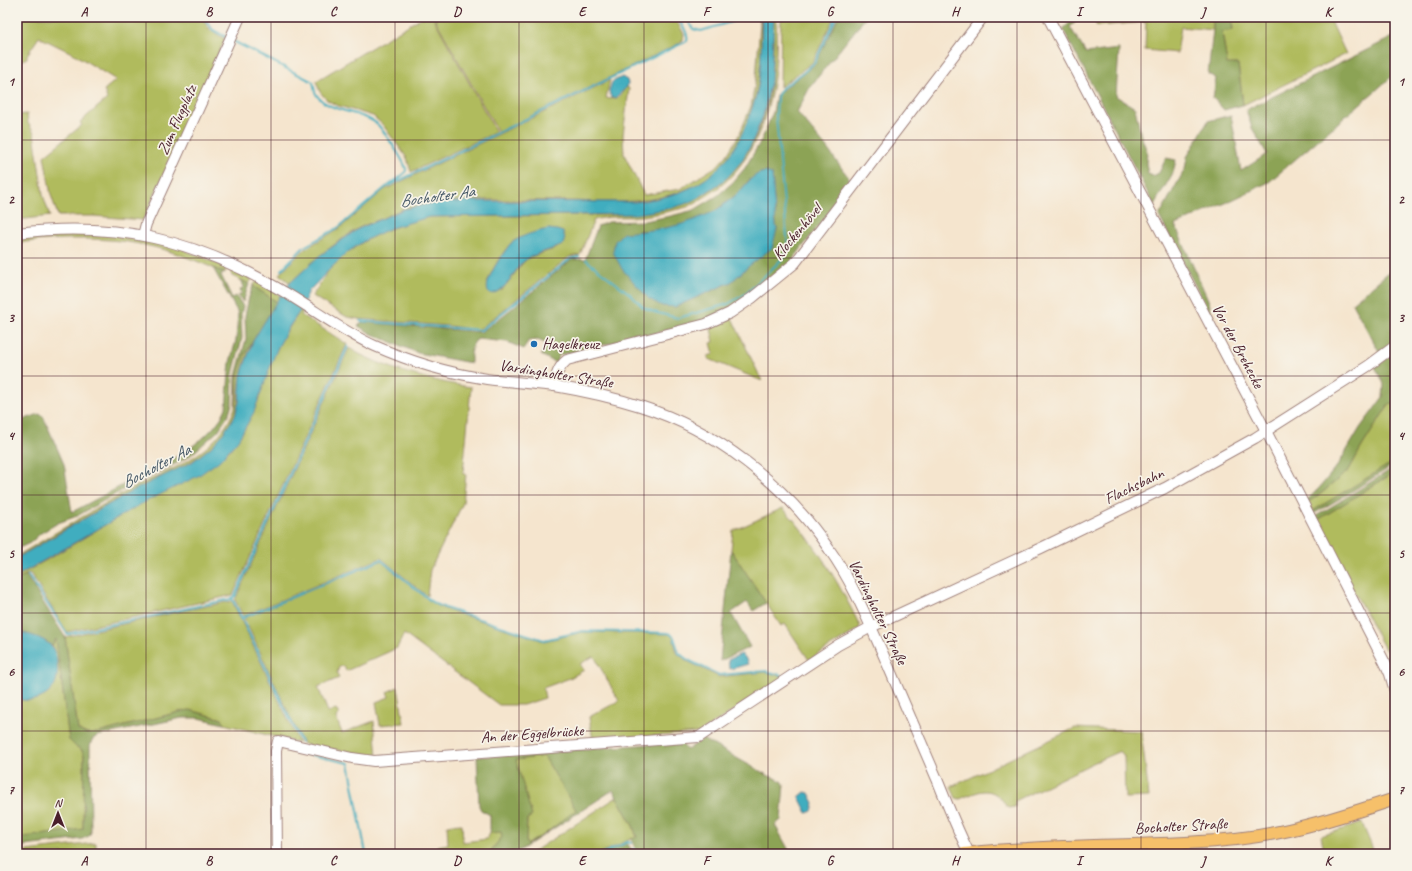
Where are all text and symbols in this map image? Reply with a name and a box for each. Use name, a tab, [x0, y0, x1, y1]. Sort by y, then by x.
text: A	[81, 4, 89, 20]
text: B	[206, 4, 214, 20]
text: C	[330, 4, 338, 20]
text: D	[453, 4, 462, 20]
text: E	[579, 4, 588, 20]
text: F	[703, 4, 712, 20]
text: G	[827, 4, 835, 20]
text: H	[951, 4, 961, 20]
text: I	[1076, 4, 1085, 20]
text: J	[1200, 4, 1207, 20]
text: K	[1325, 4, 1335, 20]
text: 1	[8, 74, 16, 90]
text: 1	[1398, 74, 1406, 90]
street label: Zum Flugplatz	[153, 80, 202, 158]
water label: Bocholter Aa	[398, 180, 477, 212]
text: 2	[8, 192, 15, 208]
text: 2	[1398, 192, 1405, 208]
street label: Klockenhövel	[768, 198, 828, 264]
street label: Vor der Brehecke	[1207, 300, 1269, 393]
text: 3	[8, 310, 15, 326]
text: 3	[1398, 310, 1405, 326]
place label: Hagelkreuz	[542, 334, 601, 354]
marker: Hagelkreuz	[529, 339, 539, 349]
street label: Vardingholter Straße	[498, 355, 616, 393]
text: 4	[8, 428, 16, 444]
text: 4	[1398, 428, 1406, 444]
water label: Bocholter Aa	[118, 438, 195, 493]
street label: Flachsbahn	[1101, 463, 1168, 509]
text: 5	[8, 546, 15, 562]
text: 5	[1398, 546, 1405, 562]
street label: Vardingholter Straße	[844, 556, 913, 669]
text: 6	[8, 664, 15, 680]
text: 6	[1398, 664, 1405, 680]
street label: An der Eggelbrücke	[480, 720, 586, 748]
text: 7	[8, 782, 15, 798]
text: 7	[1398, 782, 1405, 798]
north arrow	[38, 793, 78, 833]
text: N	[55, 796, 64, 810]
street label: Bocholter Straße	[1134, 813, 1230, 838]
text: A	[81, 853, 89, 869]
text: B	[206, 853, 214, 869]
text: C	[330, 853, 338, 869]
text: D	[453, 853, 462, 869]
text: E	[579, 853, 588, 869]
text: F	[703, 853, 712, 869]
text: G	[827, 853, 835, 869]
text: H	[951, 853, 961, 869]
text: I	[1076, 853, 1085, 869]
text: J	[1200, 853, 1207, 869]
text: K	[1325, 853, 1335, 869]

